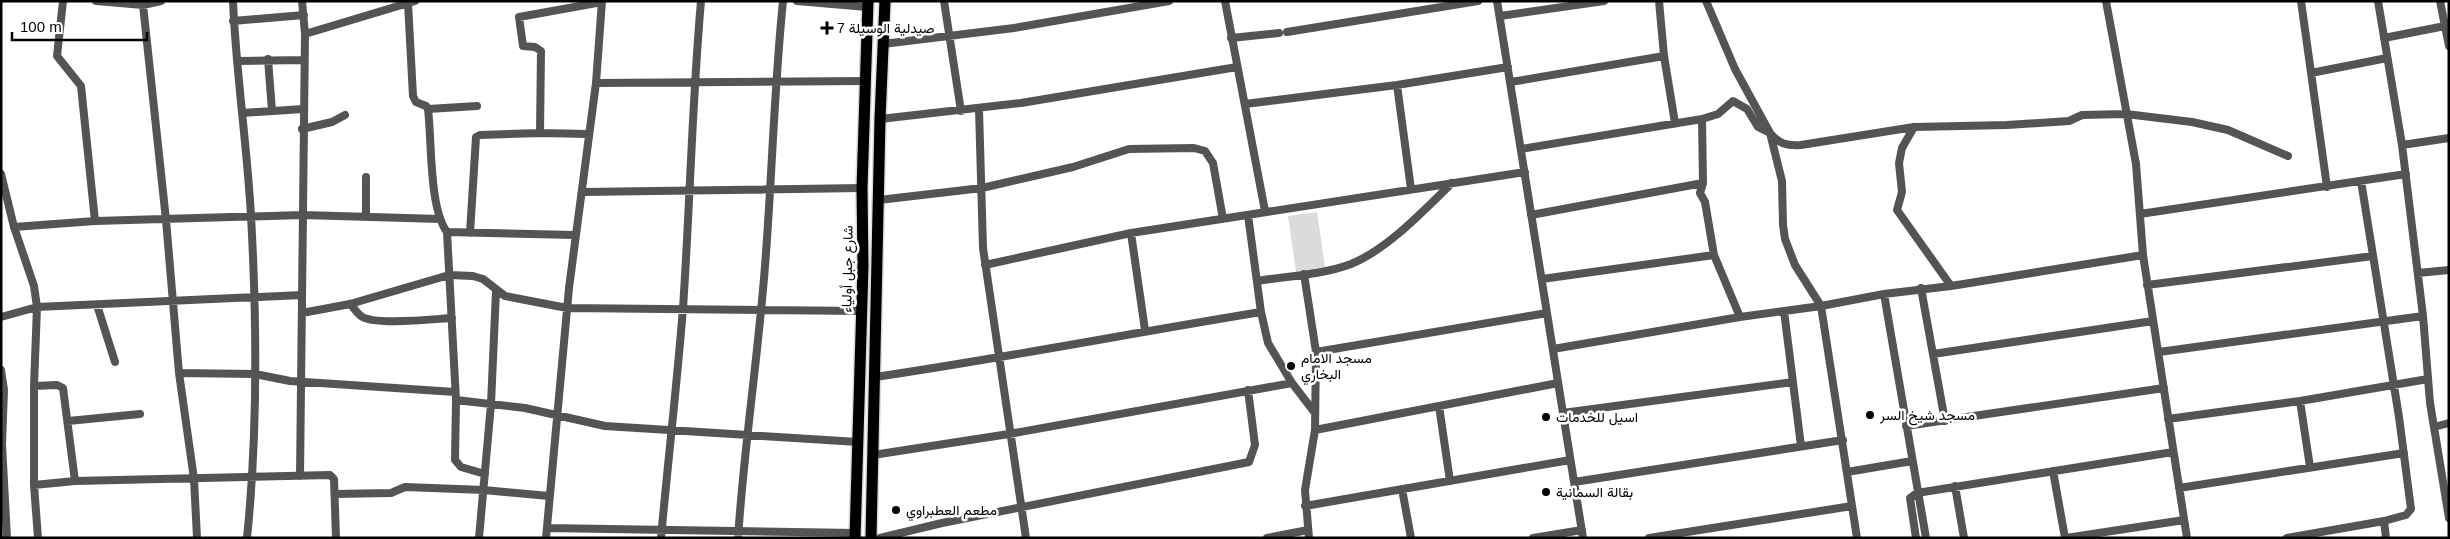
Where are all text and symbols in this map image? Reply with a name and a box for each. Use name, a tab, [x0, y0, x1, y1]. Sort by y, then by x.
scale bar	[12, 10, 148, 42]
text: 100 m	[20, 18, 62, 35]
place label: صيدلية الوسيلة 7	[837, 20, 935, 37]
marker: صيدلية الوسيلة 7	[821, 22, 833, 34]
street label: شارع جبل أولياء	[838, 225, 859, 313]
place label: مسجد الامام البخاري	[1301, 350, 1372, 386]
marker: مسجد الامام البخاري	[1285, 360, 1297, 372]
place label: مسجد شيخ السر	[1879, 407, 1975, 426]
place label: اسيل للخدمات	[1556, 409, 1638, 426]
marker: مسجد شيخ السر	[1864, 409, 1876, 421]
marker: اسيل للخدمات	[1540, 411, 1552, 423]
place label: بقالة السمانية	[1556, 484, 1633, 501]
marker: بقالة السمانية	[1540, 486, 1552, 498]
place label: مطعم العطبراوي	[906, 502, 997, 522]
marker: مطعم العطبراوي	[890, 504, 902, 516]

